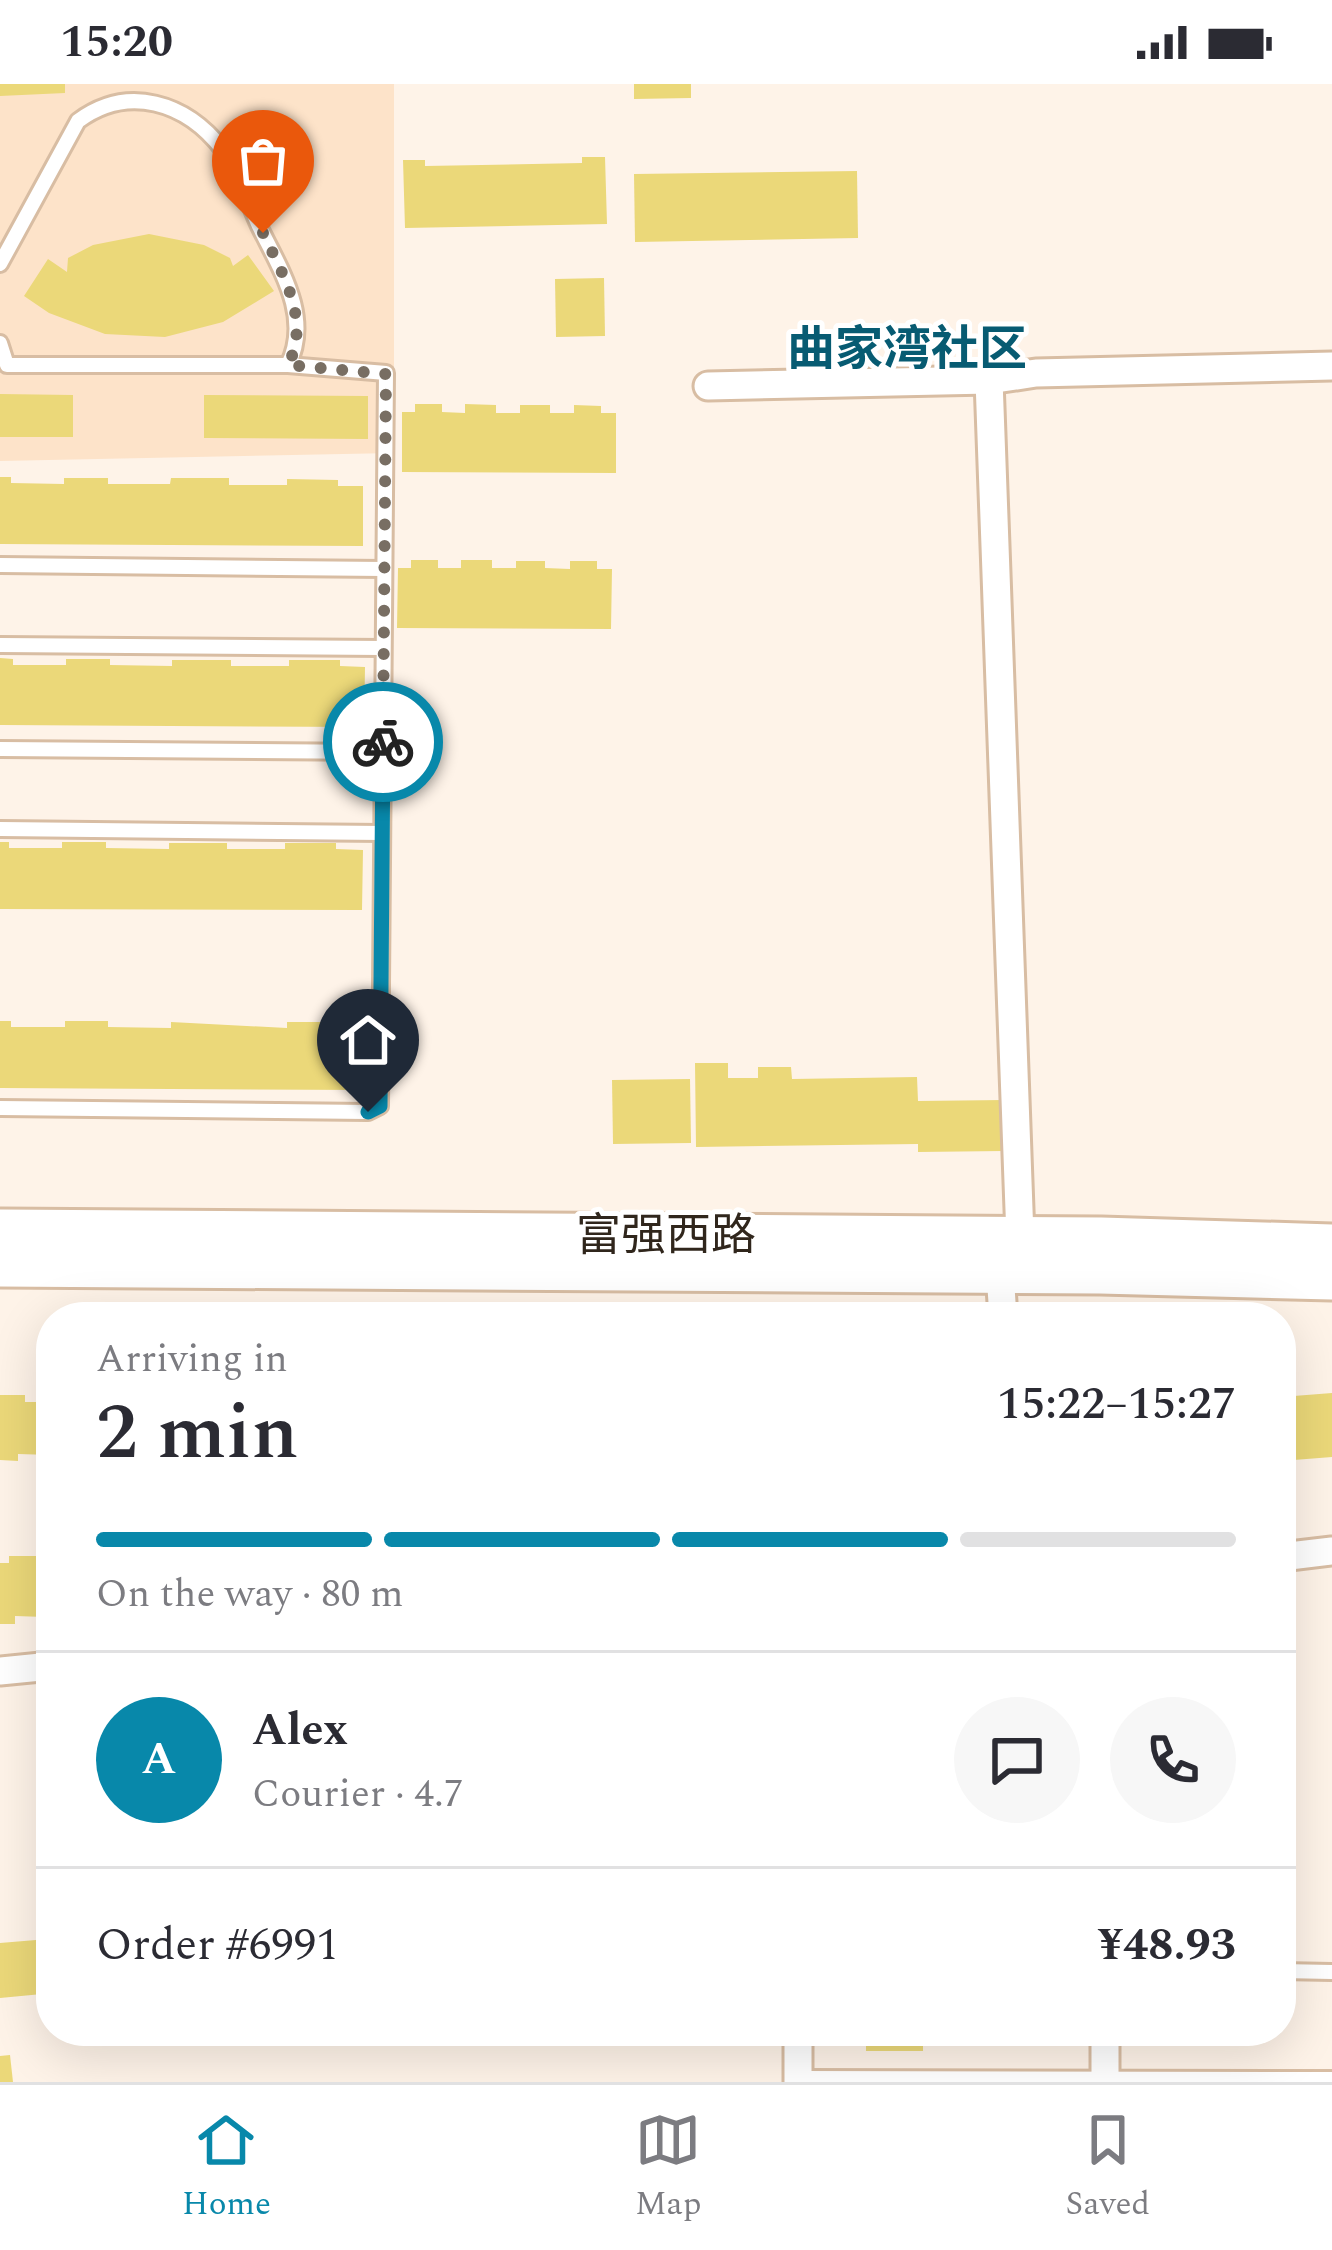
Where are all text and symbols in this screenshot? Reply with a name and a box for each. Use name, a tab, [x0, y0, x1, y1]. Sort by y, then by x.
text: 15:20	[60, 8, 173, 77]
pin	[212, 110, 314, 233]
icon: bag	[230, 128, 296, 194]
district label: 曲家湾社区	[787, 314, 1027, 387]
courier	[323, 682, 443, 802]
icon: bike	[350, 709, 416, 775]
pin	[317, 989, 419, 1112]
icon: home	[335, 1007, 401, 1073]
street label: 富强西路	[576, 1202, 756, 1271]
text: Arriving in	[96, 1330, 288, 1389]
text: 15:22–15:27	[997, 1370, 1236, 1439]
text: 2 min	[96, 1374, 298, 1493]
text: On the way · 80 m	[96, 1565, 404, 1624]
text: Alex	[252, 1696, 348, 1765]
button: chat	[954, 1697, 1080, 1823]
button: phone	[1110, 1697, 1236, 1823]
text: A	[142, 1725, 176, 1794]
text: Courier · 4.7	[252, 1765, 463, 1824]
text: Order #6991	[96, 1911, 339, 1980]
text: ¥48.93	[1098, 1911, 1236, 1980]
tab: Home	[182, 2107, 271, 2229]
tab: Map	[635, 2107, 701, 2229]
tab: Saved	[1065, 2107, 1150, 2229]

